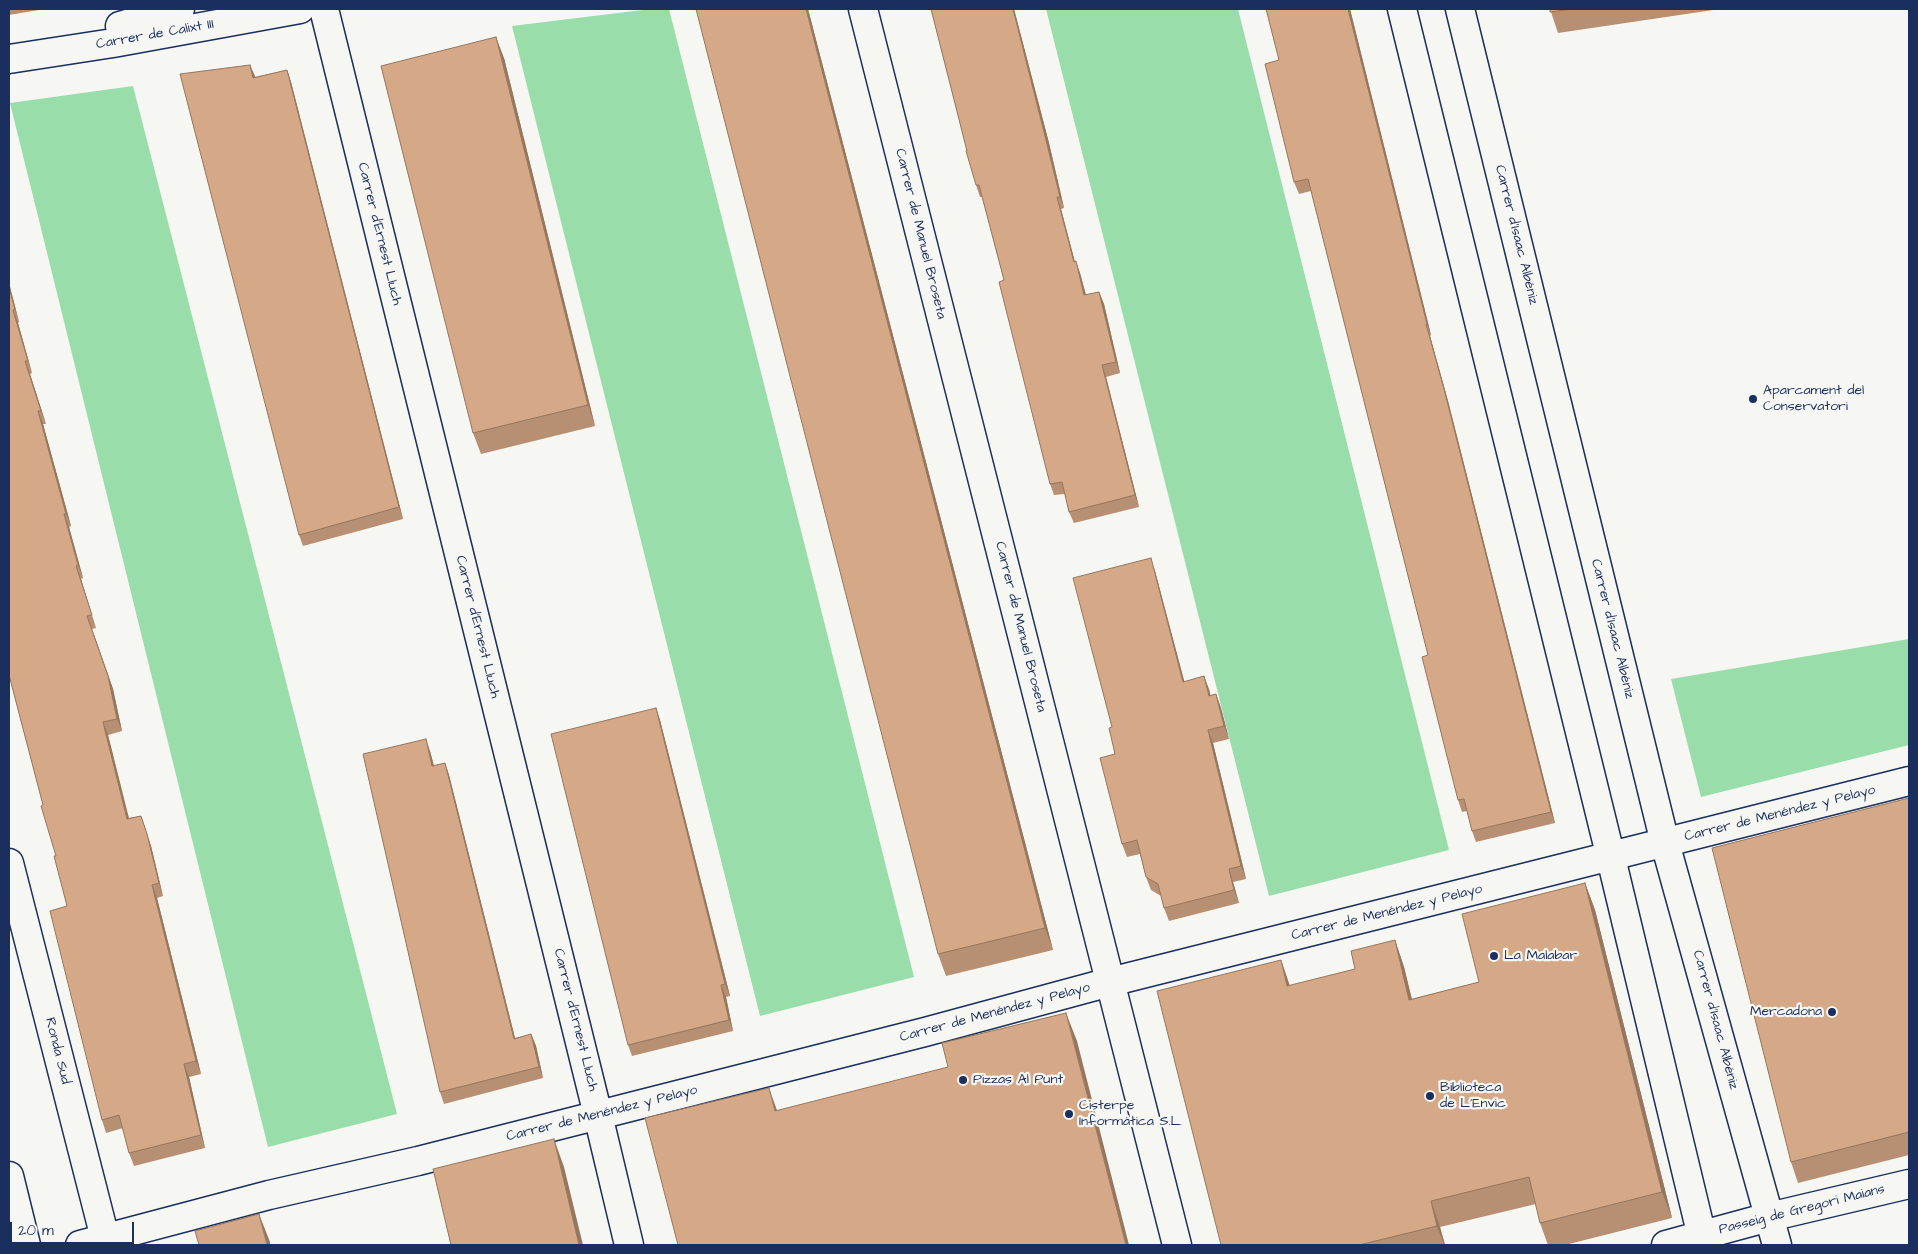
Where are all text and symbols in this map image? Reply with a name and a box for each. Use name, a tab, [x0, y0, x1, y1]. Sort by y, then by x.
street label: Carrer de Calixt III	[95, 16, 215, 54]
street label: Carrer de Manuel Broseta	[891, 147, 949, 321]
street label: Carrer d'Ernest Lluch	[353, 161, 405, 307]
street label: Carrer d'Isaac Albéniz	[1491, 163, 1541, 307]
place label: Aparcament del Conservatori	[1763, 383, 1864, 416]
marker: Aparcament del Conservatori	[1747, 393, 1759, 405]
street label: Carrer de Manuel Broseta	[991, 540, 1049, 714]
street label: Carrer d'Ernest Lluch	[451, 554, 503, 700]
street label: Carrer d'Isaac Albéniz	[1587, 557, 1637, 701]
street label: Carrer de Menéndez y Pelayo	[1683, 782, 1877, 846]
street label: Carrer de Menéndez y Pelayo	[1290, 881, 1484, 945]
street label: Carrer d'Ernest Lluch	[549, 947, 601, 1093]
place label: La Malabar	[1504, 948, 1577, 964]
street label: Carrer d'Isaac Albéniz	[1688, 949, 1742, 1091]
marker: La Malabar	[1488, 950, 1500, 962]
street label: Carrer de Menéndez y Pelayo	[898, 979, 1092, 1047]
place label: Mercadona	[1750, 1004, 1822, 1020]
marker: Mercadona	[1826, 1006, 1838, 1018]
street label: Ronda Sud	[41, 1016, 73, 1086]
place label: Pizzas Al Punt	[973, 1072, 1063, 1088]
marker: Pizzas Al Punt	[957, 1074, 969, 1086]
place label: Biblioteca de L'Envic	[1440, 1080, 1506, 1112]
street label: Carrer de Menéndez y Pelayo	[505, 1082, 699, 1146]
marker: Biblioteca de L'Envic	[1424, 1090, 1436, 1102]
place label: Cisterpe Informática S.L.	[1079, 1098, 1182, 1130]
marker: Cisterpe Informática S.L.	[1063, 1108, 1075, 1120]
street label: Passeig de Gregori Maians	[1717, 1181, 1887, 1239]
scale bar	[12, 1212, 136, 1244]
text: 20 m	[18, 1220, 54, 1241]

